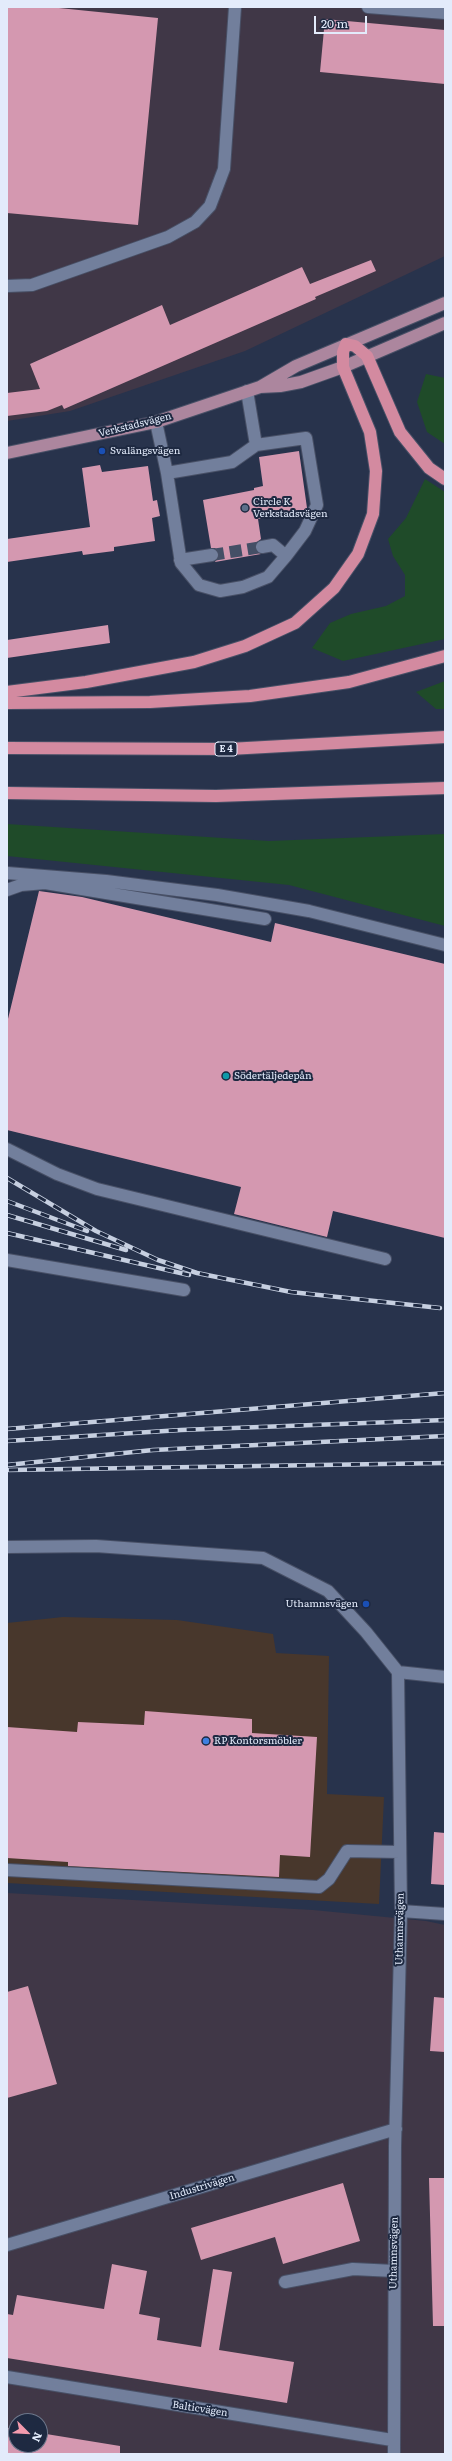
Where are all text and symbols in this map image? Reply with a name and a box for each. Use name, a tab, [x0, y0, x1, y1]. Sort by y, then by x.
scale bar	[316, 8, 369, 34]
text: 20 m	[321, 14, 348, 32]
street label: Verkstadsvägen	[97, 410, 173, 440]
place label: Svalängsvägen	[110, 445, 180, 457]
marker: Svalängsvägen	[97, 446, 107, 456]
place label: Circle K Verkstadsvägen	[253, 496, 328, 520]
marker: Circle K Verkstadsvägen	[240, 503, 250, 513]
road number: E 4	[215, 742, 237, 756]
place label: Södertäljedepån	[234, 1070, 312, 1082]
marker: Södertäljedepån	[221, 1071, 231, 1081]
place label: Uthamnsvägen	[286, 1598, 358, 1610]
marker: Uthamnsvägen	[361, 1599, 371, 1609]
place label: RP Kontorsmöbler	[214, 1735, 302, 1747]
marker: RP Kontorsmöbler	[201, 1736, 211, 1746]
street label: Uthamnsvägen	[393, 1893, 407, 1965]
street label: Industrivägen	[168, 2171, 236, 2203]
street label: Uthamnsvägen	[387, 2217, 401, 2289]
street label: Balticvägen	[171, 2399, 229, 2419]
north arrow	[8, 2413, 48, 2453]
text: N	[29, 2430, 47, 2445]

